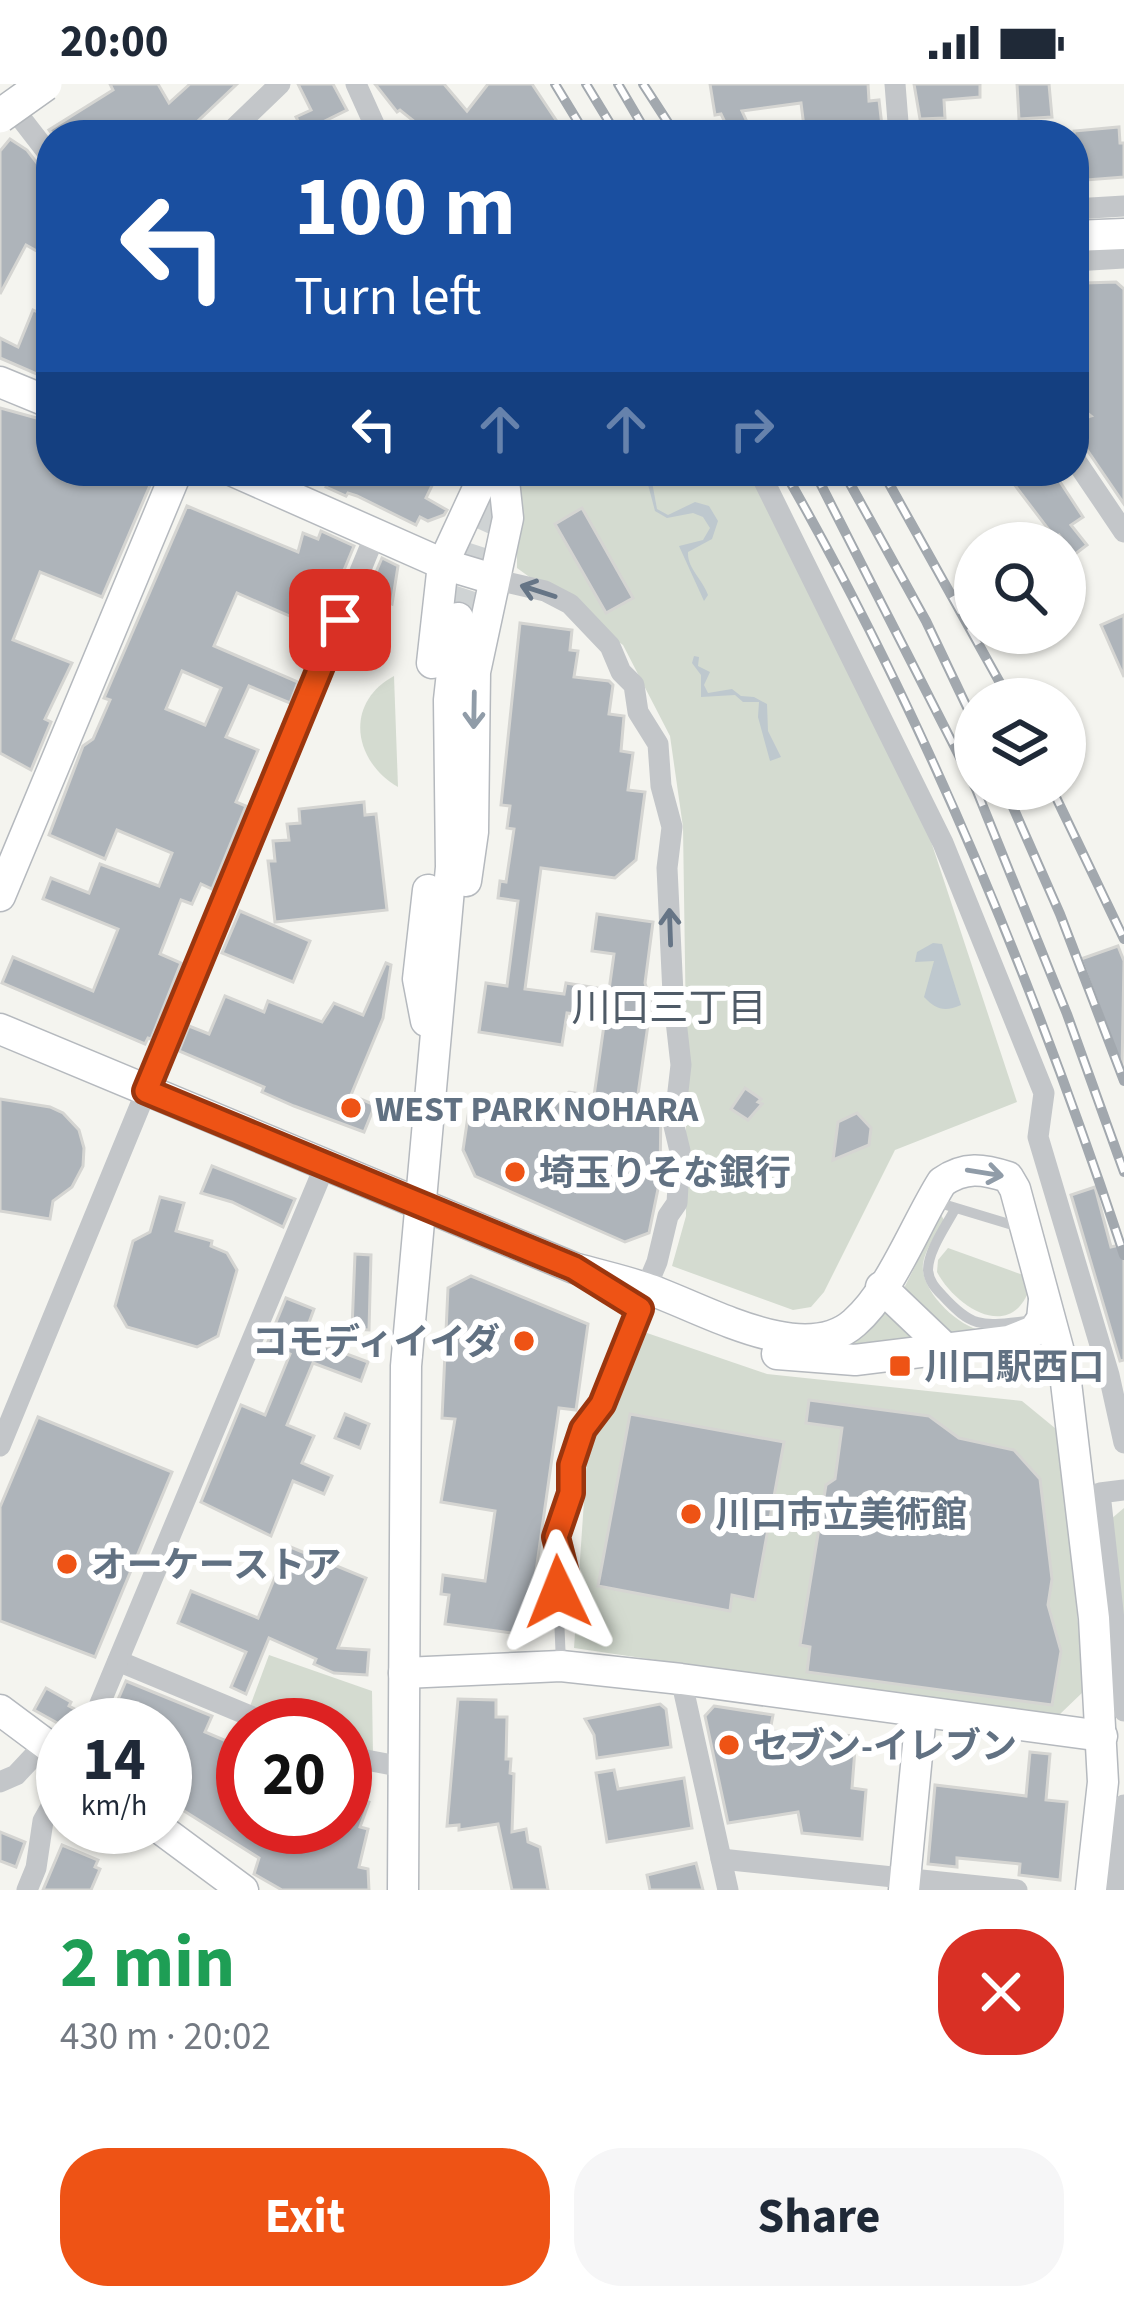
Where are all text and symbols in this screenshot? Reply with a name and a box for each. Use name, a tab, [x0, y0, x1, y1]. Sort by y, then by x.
text: 20:00	[60, 10, 169, 74]
text: 100 m	[294, 148, 516, 268]
icon: left	[96, 168, 252, 324]
text: Turn left	[294, 259, 481, 336]
icon: left	[341, 396, 407, 462]
icon: ahead	[467, 396, 533, 462]
icon: ahead	[593, 396, 659, 462]
icon: right	[719, 396, 785, 462]
map controls	[954, 522, 1086, 810]
button: search	[954, 522, 1086, 654]
pin	[289, 569, 391, 671]
one-way arrow	[519, 579, 557, 601]
icon: arrive	[307, 587, 373, 653]
button: layers	[954, 678, 1086, 810]
one-way arrow	[463, 690, 486, 729]
one-way arrow	[658, 908, 681, 947]
district label: 川口三丁目	[571, 981, 767, 1037]
place label: WEST PARK NOHARA	[375, 1084, 699, 1135]
marker: WEST PARK NOHARA	[338, 1095, 364, 1121]
place label: 埼玉りそな銀行	[539, 1148, 791, 1199]
marker: 埼玉りそな銀行	[502, 1159, 528, 1185]
one-way arrow	[965, 1163, 1004, 1186]
place label: コモディイイダ	[252, 1317, 500, 1368]
marker: コモディイイダ	[511, 1328, 537, 1354]
place label: 川口駅西口	[924, 1342, 1104, 1393]
marker: 川口駅西口	[887, 1353, 913, 1379]
place label: 川口市立美術館	[715, 1490, 967, 1541]
marker: 川口市立美術館	[678, 1501, 704, 1527]
position arrow	[495, 1529, 621, 1655]
place label: オーケーストア	[91, 1540, 341, 1591]
marker: オーケーストア	[54, 1551, 80, 1577]
speed limit sign: 20	[216, 1698, 372, 1854]
text: 14	[82, 1718, 146, 1803]
place label: セブン-イレブン	[753, 1721, 1017, 1772]
marker: セブン-イレブン	[716, 1732, 742, 1758]
text: km/h	[81, 1784, 147, 1827]
text: 2 min	[60, 1912, 235, 2015]
button: close	[938, 1929, 1064, 2055]
text: 430 m · 20:02	[60, 2009, 271, 2065]
button: Exit	[60, 2148, 550, 2286]
button: Share	[574, 2148, 1064, 2286]

